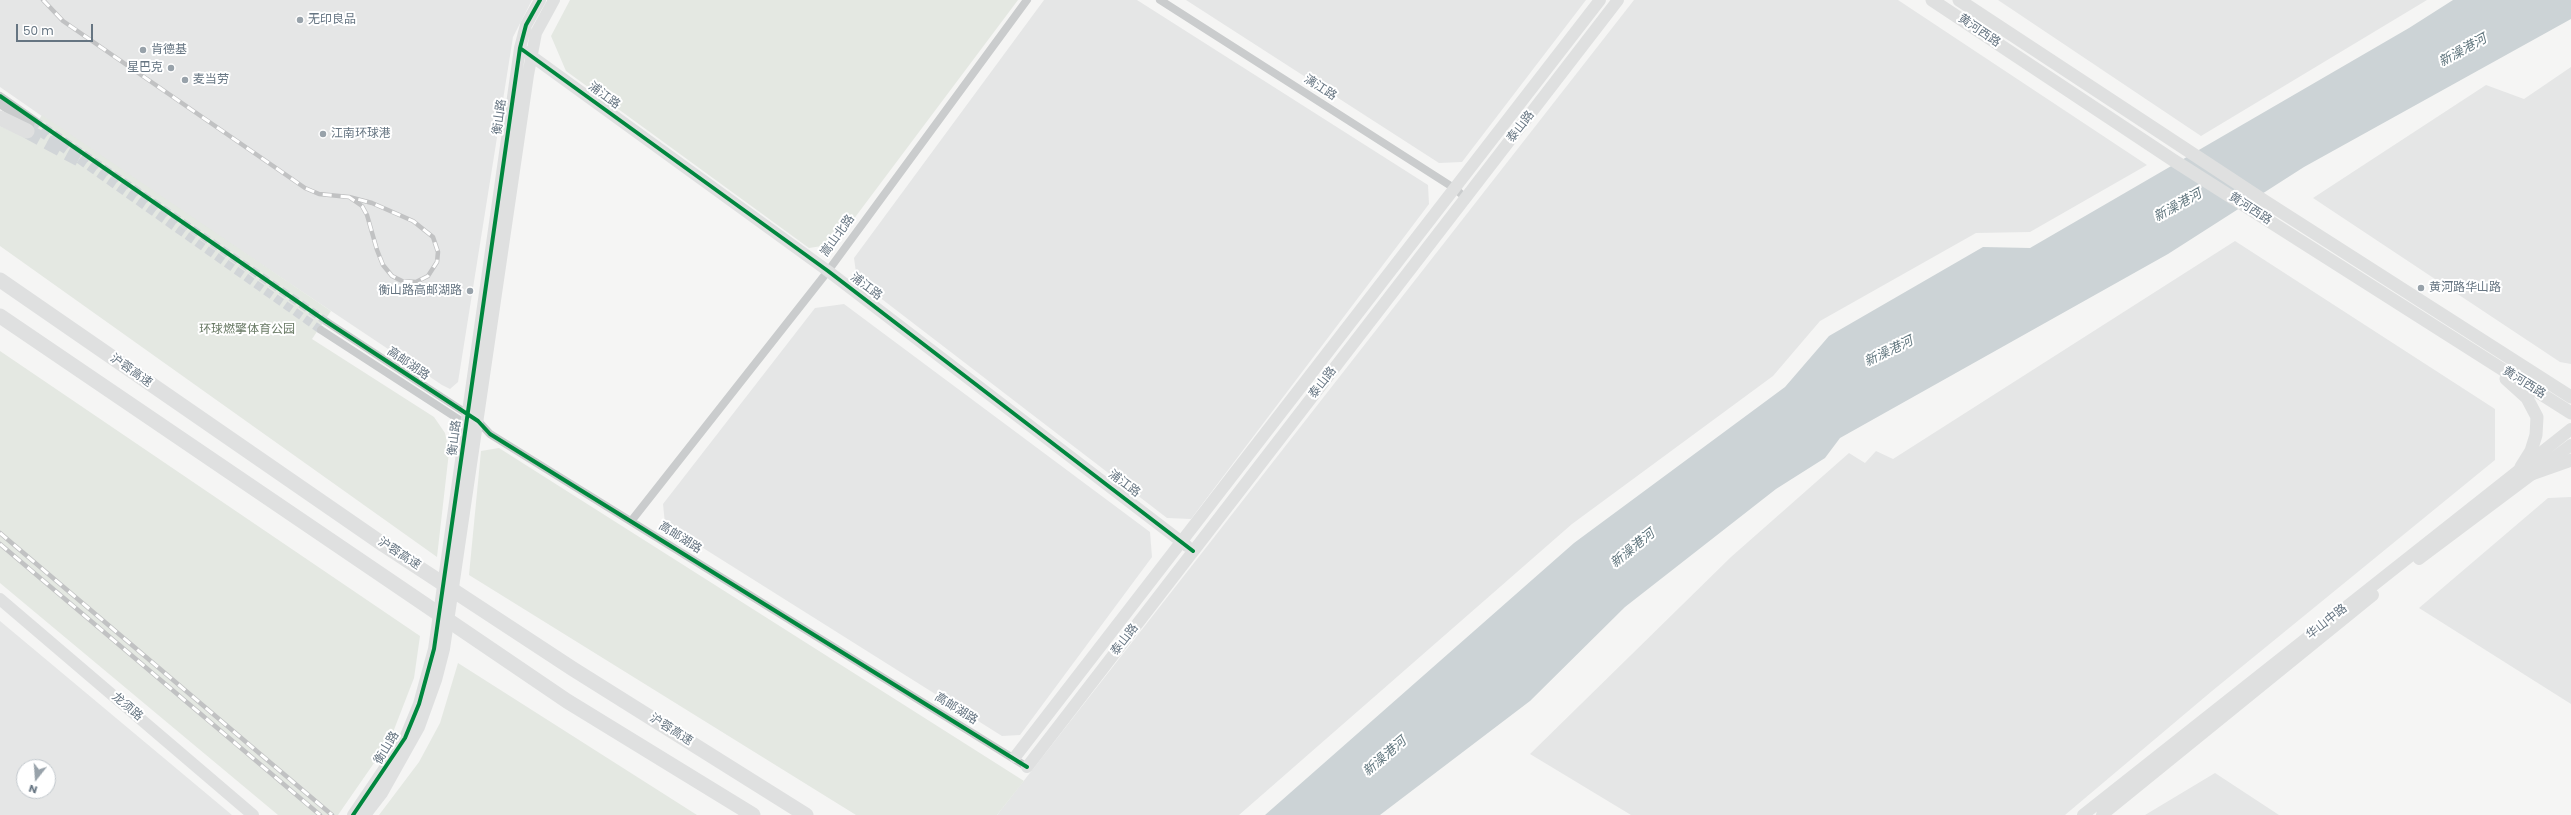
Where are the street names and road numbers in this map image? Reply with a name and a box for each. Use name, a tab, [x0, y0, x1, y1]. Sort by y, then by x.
street label: 黄河西路	[1955, 12, 2003, 50]
street label: 漓江路	[1301, 72, 1339, 104]
street label: 浦江路	[585, 80, 623, 112]
street label: 衡山路	[490, 98, 510, 136]
street label: 泰山路	[1504, 108, 1538, 146]
street label: 黄河西路	[2226, 190, 2274, 228]
street label: 嵩山北路	[818, 212, 858, 260]
street label: 浦江路	[847, 270, 885, 304]
street label: 高邮湖路	[384, 345, 432, 383]
street label: 沪蓉高速	[107, 351, 155, 391]
street label: 泰山路	[1306, 364, 1340, 402]
street label: 黄河西路	[2500, 364, 2548, 402]
street label: 衡山路	[446, 419, 464, 457]
street label: 浦江路	[1105, 467, 1143, 501]
street label: 高邮湖路	[656, 519, 704, 557]
street label: 沪蓉高速	[375, 535, 423, 573]
street label: 华山中路	[2304, 602, 2350, 642]
street label: 泰山路	[1108, 621, 1142, 659]
street label: 龙须路	[109, 690, 145, 724]
street label: 高邮湖路	[932, 690, 980, 728]
street label: 沪蓉高速	[647, 711, 695, 749]
street label: 衡山路	[372, 729, 402, 767]

